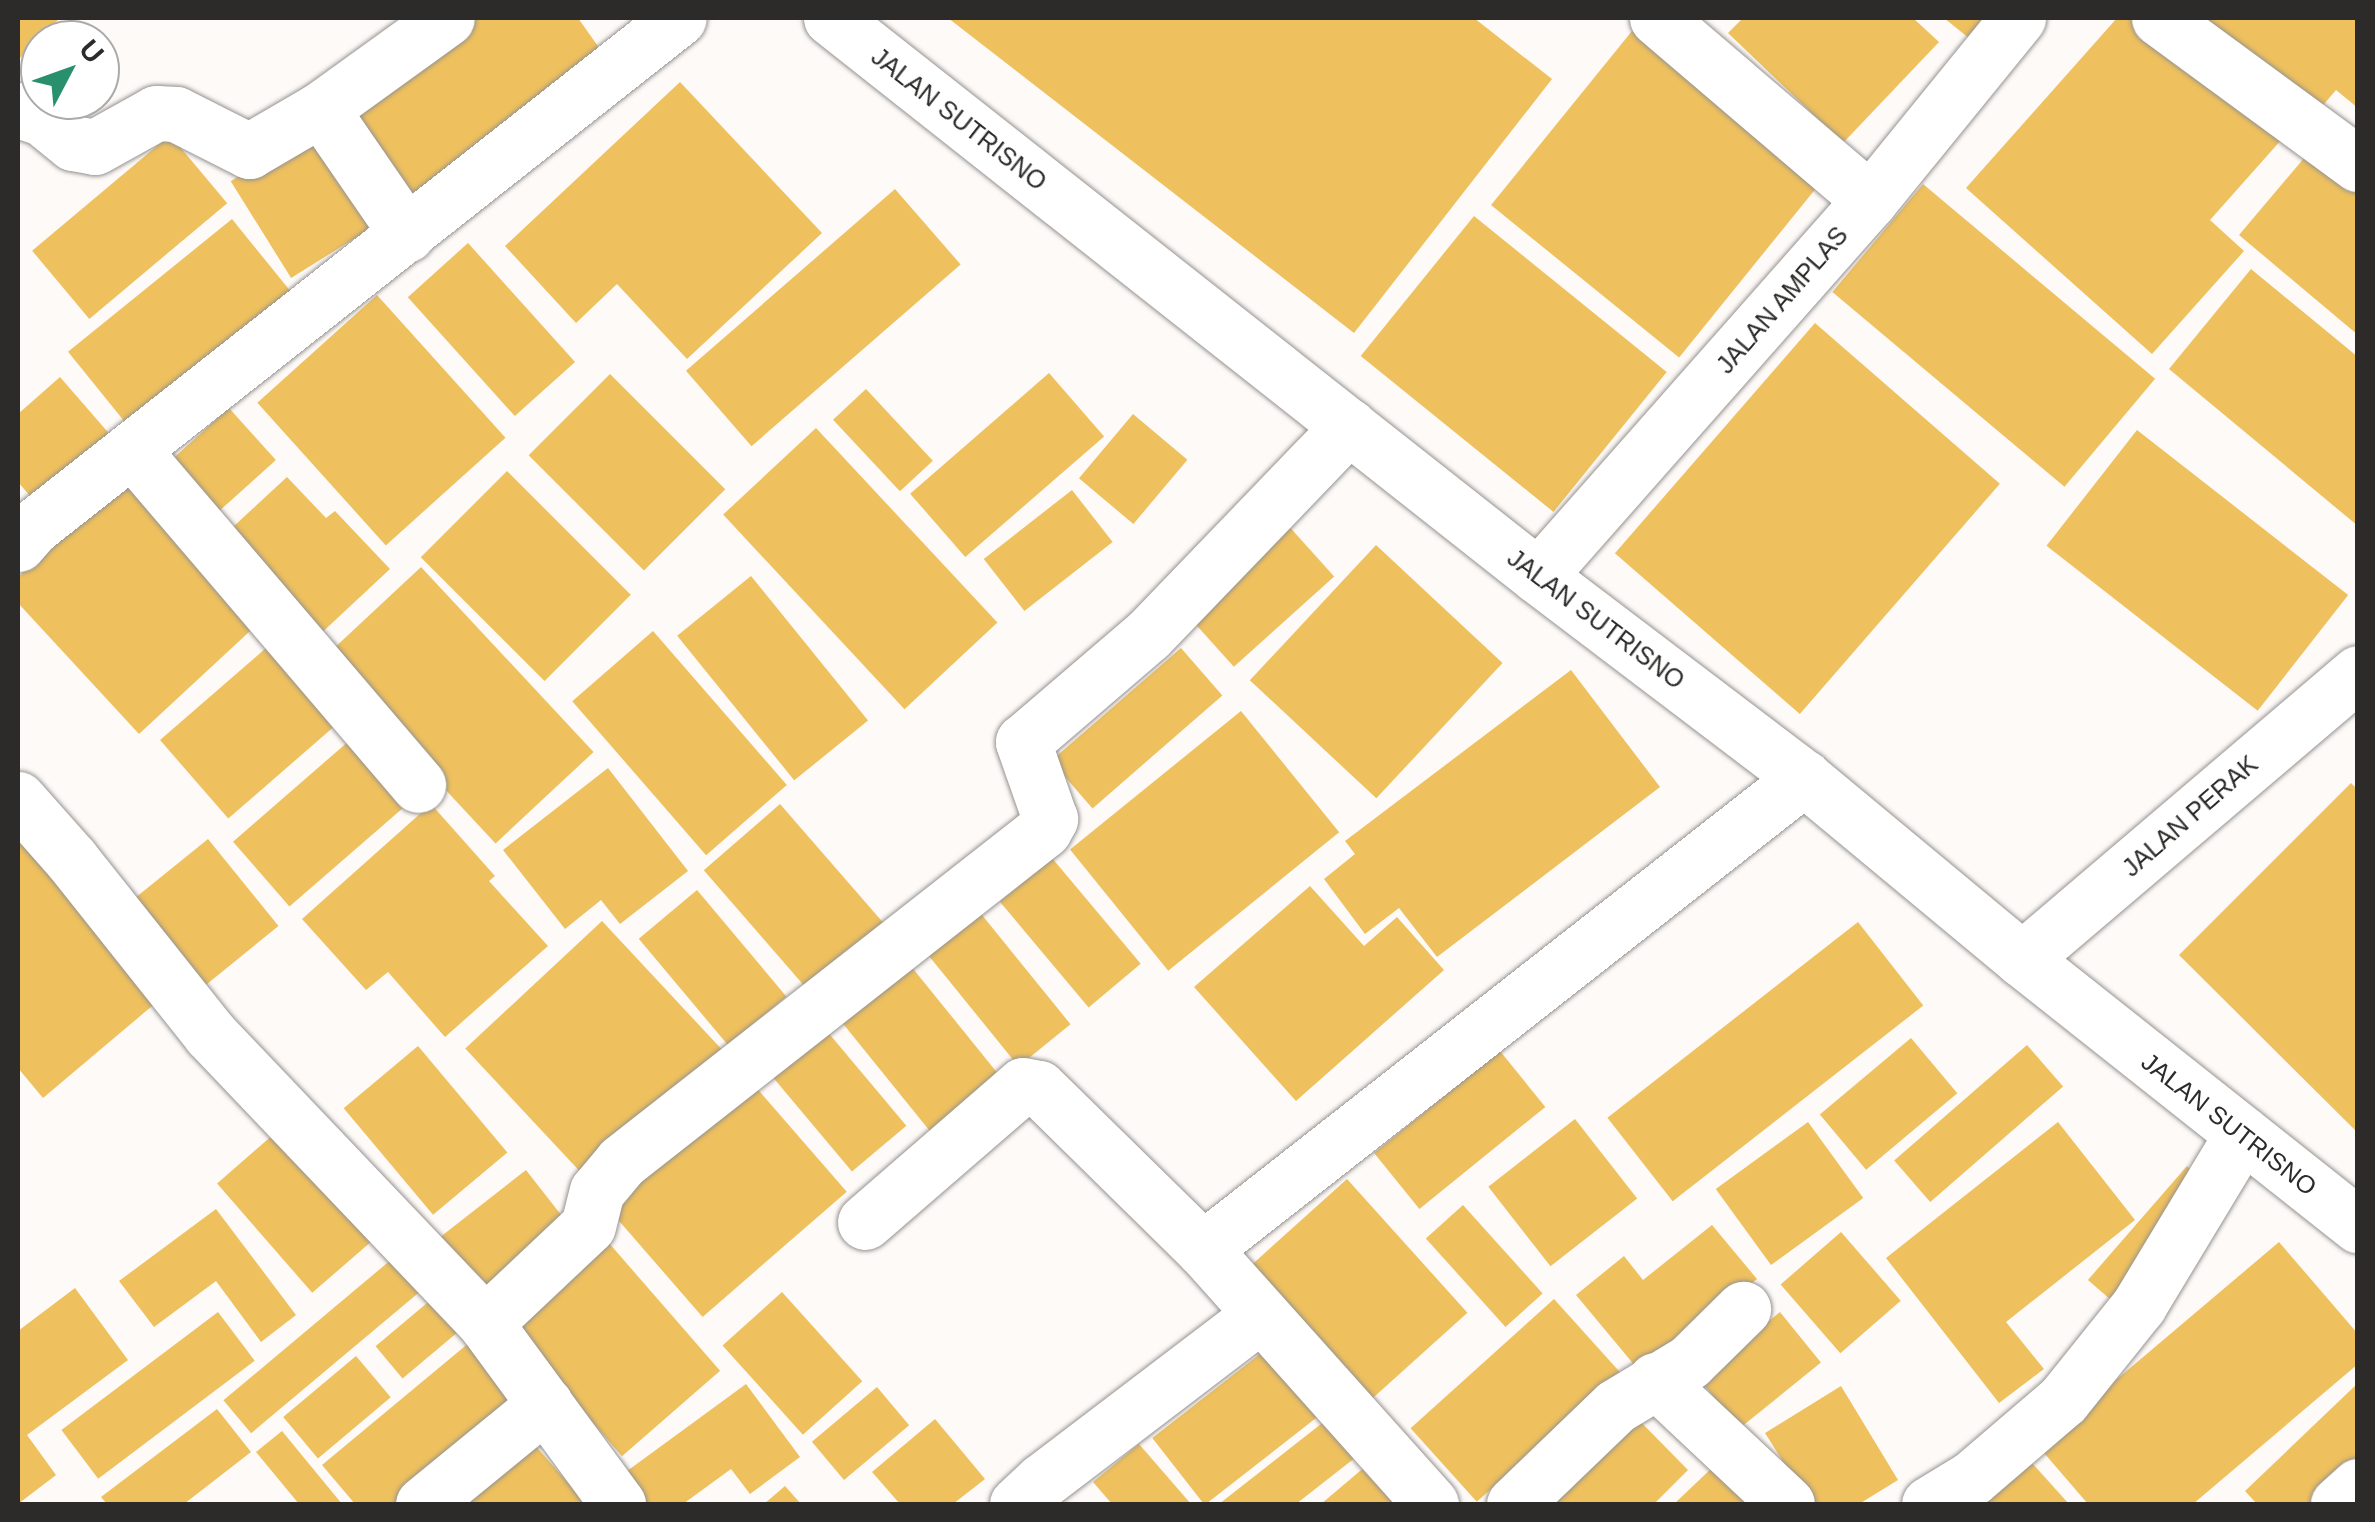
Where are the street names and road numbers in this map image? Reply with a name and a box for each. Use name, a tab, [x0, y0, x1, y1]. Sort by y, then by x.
street label: JALAN SUTRISNO	[865, 41, 1053, 197]
street label: JALAN AMPLAS	[1710, 220, 1854, 380]
street label: JALAN SUTRISNO	[1502, 543, 1690, 695]
street label: JALAN PERAK	[2116, 749, 2264, 883]
street label: JALAN SUTRISNO	[2135, 1046, 2323, 1202]

